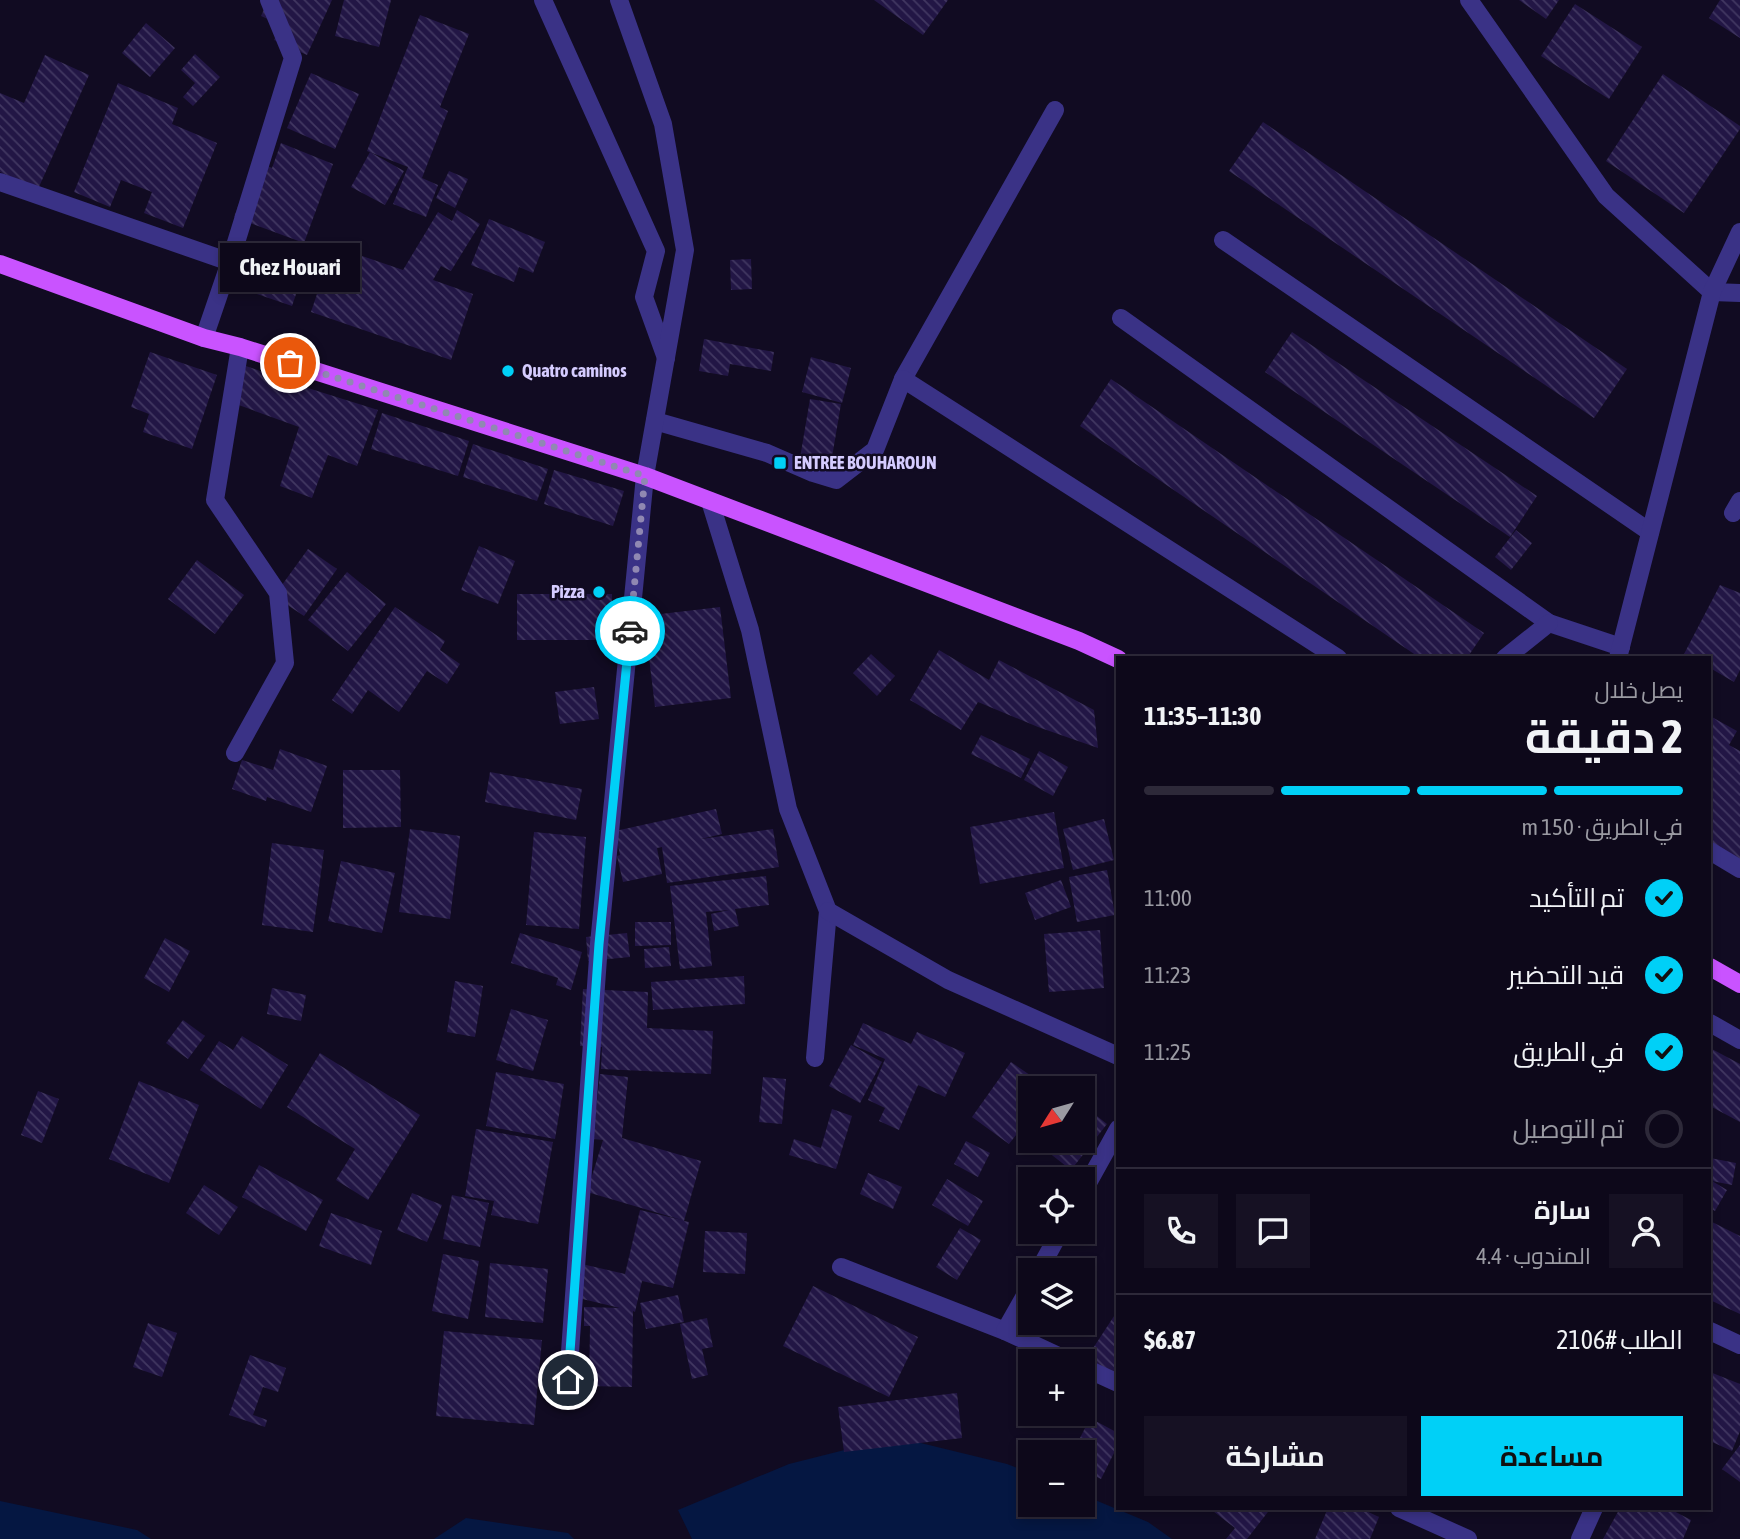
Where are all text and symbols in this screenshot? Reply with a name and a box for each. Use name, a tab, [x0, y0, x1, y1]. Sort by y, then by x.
callout: Chez Houari	[220, 244, 360, 293]
text: Chez Houari	[239, 254, 341, 280]
pin	[260, 333, 320, 393]
icon: bag	[271, 344, 309, 382]
place label: Quatro caminos	[522, 360, 627, 381]
marker: Quatro caminos	[500, 363, 516, 379]
place label: ENTREE BOUHAROUN	[794, 452, 937, 473]
marker: ENTREE BOUHAROUN	[772, 455, 788, 471]
place label: Pizza	[551, 581, 585, 602]
marker: Pizza	[591, 584, 607, 600]
courier	[595, 596, 665, 666]
icon: car	[611, 612, 649, 650]
text: يصل خلال	[1594, 677, 1683, 703]
text: 11:30–11:35	[1144, 701, 1261, 731]
text: 2 دقيقة	[1525, 710, 1683, 763]
text: في الطريق · 150 m	[1522, 814, 1683, 840]
icon: check	[1645, 879, 1683, 917]
text: تم التأكيد	[1529, 883, 1624, 913]
text: 11:00	[1144, 885, 1192, 911]
icon: check	[1645, 956, 1683, 994]
text: قيد التحضير	[1508, 960, 1624, 990]
text: 11:23	[1144, 962, 1191, 988]
icon: check	[1645, 1033, 1683, 1071]
text: في الطريق	[1513, 1037, 1624, 1067]
text: 11:25	[1144, 1039, 1191, 1065]
north arrow	[1018, 1076, 1096, 1153]
map controls	[1018, 1076, 1095, 1517]
text: تم التوصيل	[1512, 1114, 1624, 1144]
button: locate	[1018, 1167, 1095, 1244]
button: phone	[1144, 1194, 1218, 1268]
button: chat	[1236, 1194, 1310, 1268]
button: person	[1609, 1194, 1683, 1268]
text: سارة	[1534, 1195, 1591, 1225]
text: المندوب · 4.4	[1476, 1243, 1591, 1269]
button: layers	[1018, 1258, 1095, 1335]
text: $6.87	[1144, 1325, 1196, 1355]
text: الطلب #2106	[1556, 1325, 1683, 1355]
button: +	[1018, 1349, 1095, 1426]
pin	[538, 1350, 598, 1410]
icon: home	[549, 1361, 587, 1399]
button: مشاركة	[1144, 1416, 1407, 1496]
button: مساعدة	[1421, 1416, 1683, 1496]
button: −	[1018, 1440, 1095, 1517]

